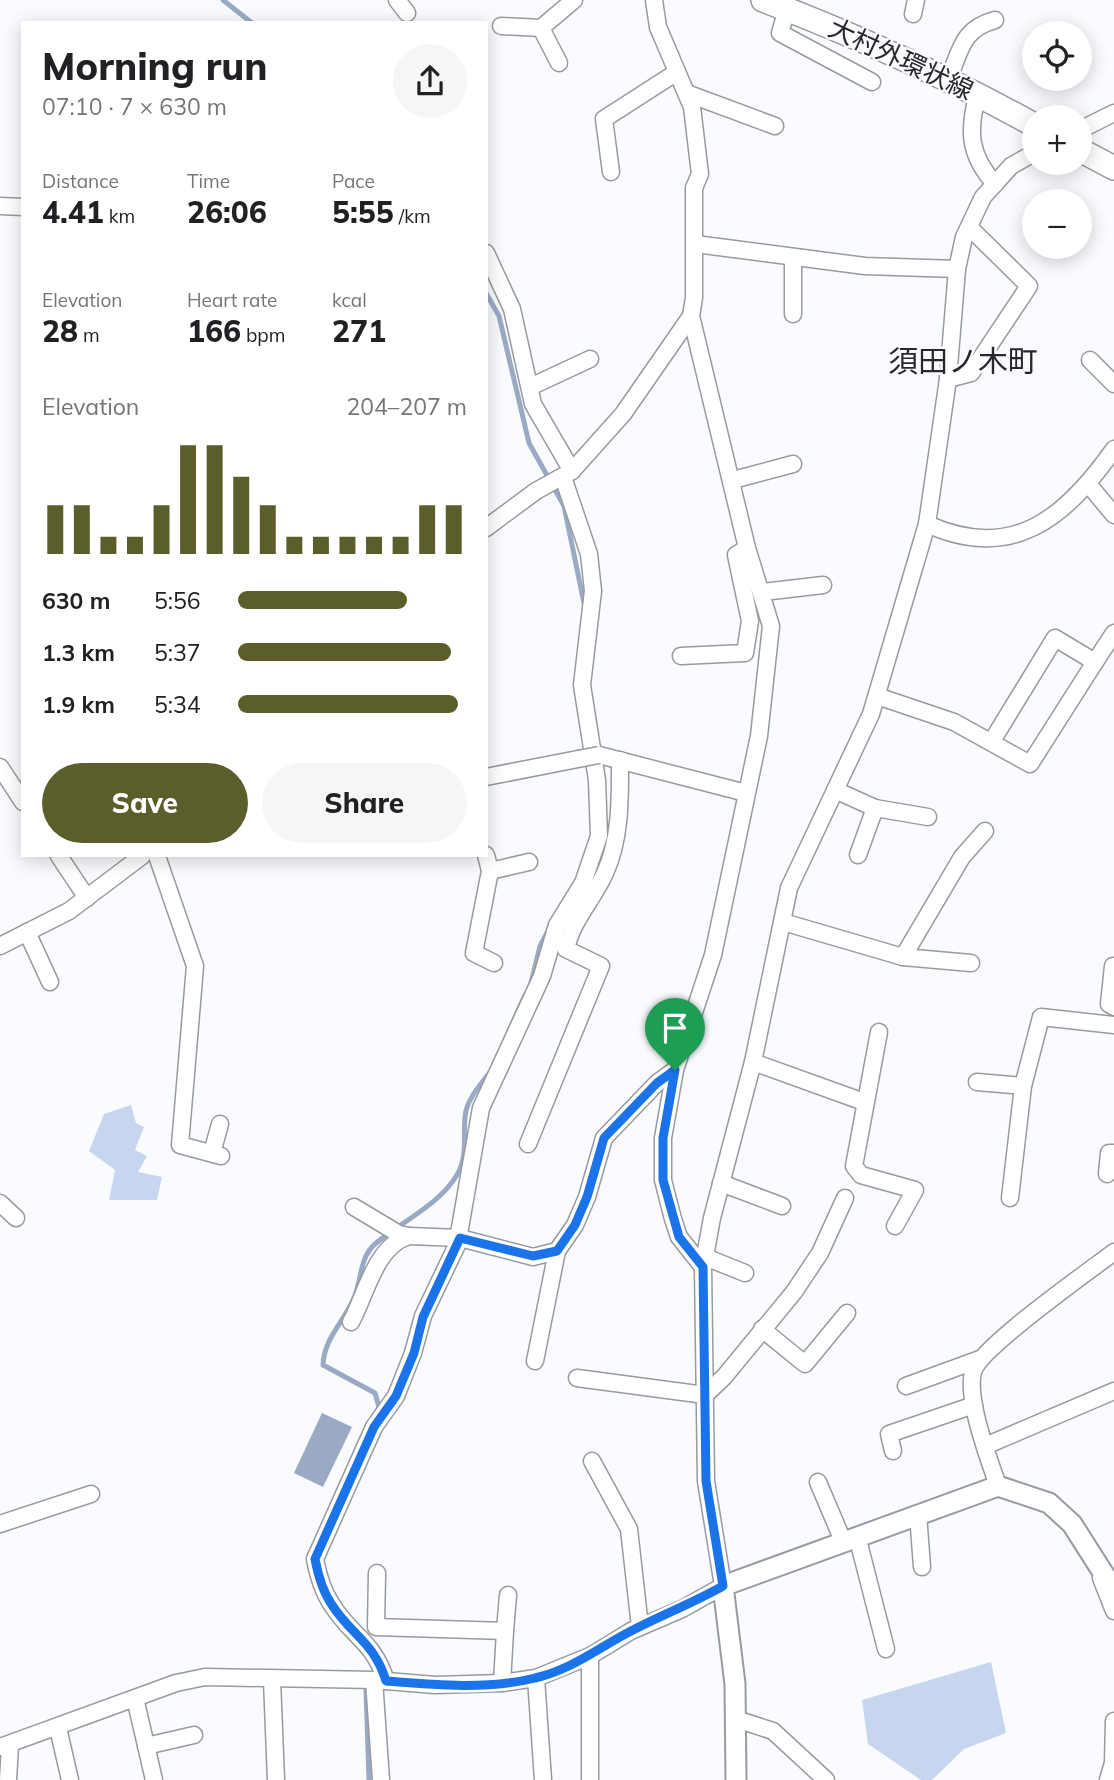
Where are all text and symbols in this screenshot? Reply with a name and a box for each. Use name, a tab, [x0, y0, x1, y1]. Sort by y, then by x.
street label: 大村外環状線	[824, 11, 979, 106]
map controls	[1022, 21, 1092, 259]
button: locate	[1022, 21, 1092, 91]
text: Morning run	[42, 42, 268, 90]
button: share	[393, 44, 467, 118]
text: 07:10 · 7 × 630 m	[42, 92, 227, 121]
button: +	[1022, 105, 1092, 175]
text: Distance	[42, 169, 119, 193]
text: Time	[187, 169, 230, 193]
text: Pace	[332, 169, 375, 193]
button: −	[1022, 189, 1092, 259]
text: 4.41	[42, 193, 104, 231]
text: 26:06	[187, 193, 267, 231]
text: 5:55	[332, 193, 394, 231]
text: km	[104, 204, 135, 228]
text: /km	[394, 204, 431, 228]
text: Elevation	[42, 288, 122, 312]
text: Heart rate	[187, 288, 277, 312]
text: kcal	[332, 288, 367, 312]
text: 28	[42, 312, 78, 350]
text: 166	[187, 312, 241, 350]
text: 271	[332, 312, 386, 350]
text: m	[78, 323, 100, 347]
text: bpm	[241, 323, 285, 347]
district label: 須田ノ木町	[888, 342, 1038, 380]
text: Elevation	[42, 392, 139, 421]
text: 204–207 m	[346, 392, 467, 421]
text: 630 m	[42, 586, 110, 615]
text: 5:56	[154, 586, 201, 615]
text: 1.3 km	[42, 638, 115, 667]
text: 5:37	[154, 638, 201, 667]
text: 1.9 km	[42, 690, 115, 719]
text: 5:34	[154, 690, 201, 719]
button: Save	[42, 763, 248, 843]
button: Share	[262, 763, 467, 843]
pin	[645, 998, 705, 1070]
icon: arrive	[656, 1009, 694, 1047]

